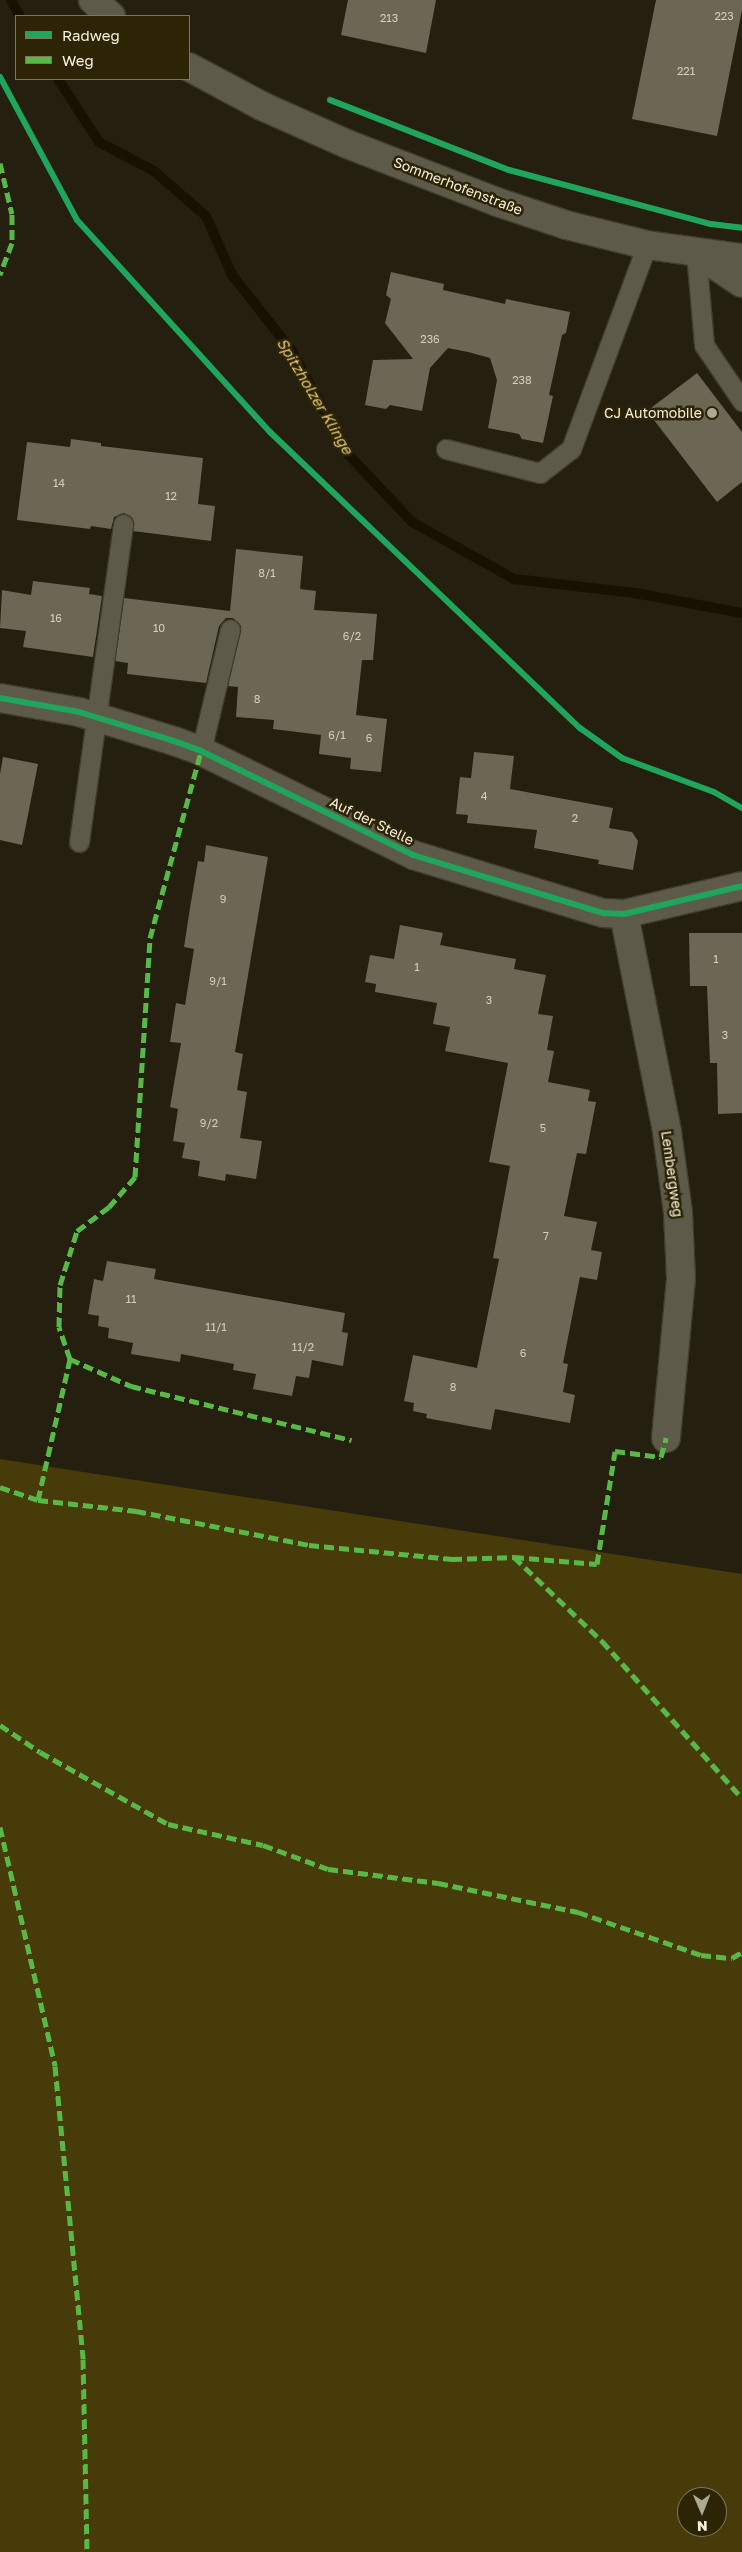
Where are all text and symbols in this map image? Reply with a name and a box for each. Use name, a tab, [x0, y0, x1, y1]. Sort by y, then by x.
house number: 223	[714, 9, 734, 23]
house number: 213	[380, 11, 398, 25]
legend	[15, 15, 190, 80]
text: Radweg	[62, 26, 120, 44]
text: Weg	[62, 51, 94, 69]
house number: 221	[677, 64, 695, 78]
street label: Sommerhofenstraße	[391, 154, 525, 218]
house number: 236	[420, 332, 440, 346]
water label: Spitzholzer Klinge	[273, 335, 357, 457]
house number: 238	[512, 373, 532, 387]
place label: CJ Automobile	[604, 405, 702, 421]
marker: CJ Automobile	[706, 407, 718, 419]
house number: 14	[53, 476, 65, 490]
house number: 12	[165, 489, 177, 503]
house number: 8/1	[258, 566, 276, 580]
house number: 16	[50, 611, 62, 625]
house number: 10	[153, 621, 165, 635]
house number: 6/2	[343, 629, 361, 643]
house number: 8	[254, 692, 260, 706]
house number: 6/1	[328, 728, 346, 742]
house number: 6	[366, 731, 372, 745]
house number: 4	[481, 789, 487, 803]
street label: Auf der Stelle	[327, 793, 417, 849]
house number: 2	[572, 811, 578, 825]
house number: 9	[220, 892, 226, 906]
house number: 1	[713, 952, 719, 966]
house number: 1	[414, 960, 420, 974]
house number: 9/1	[209, 974, 227, 988]
house number: 3	[486, 993, 492, 1007]
house number: 3	[722, 1028, 728, 1042]
house number: 9/2	[200, 1116, 218, 1130]
house number: 5	[540, 1121, 546, 1135]
street label: Lembergweg	[658, 1130, 686, 1218]
house number: 7	[543, 1229, 549, 1243]
house number: 11	[126, 1292, 136, 1306]
house number: 11/1	[205, 1320, 227, 1334]
house number: 11/2	[292, 1340, 314, 1354]
house number: 6	[520, 1346, 526, 1360]
house number: 8	[450, 1380, 456, 1394]
north arrow	[677, 2487, 727, 2537]
text: N	[697, 2518, 708, 2535]

